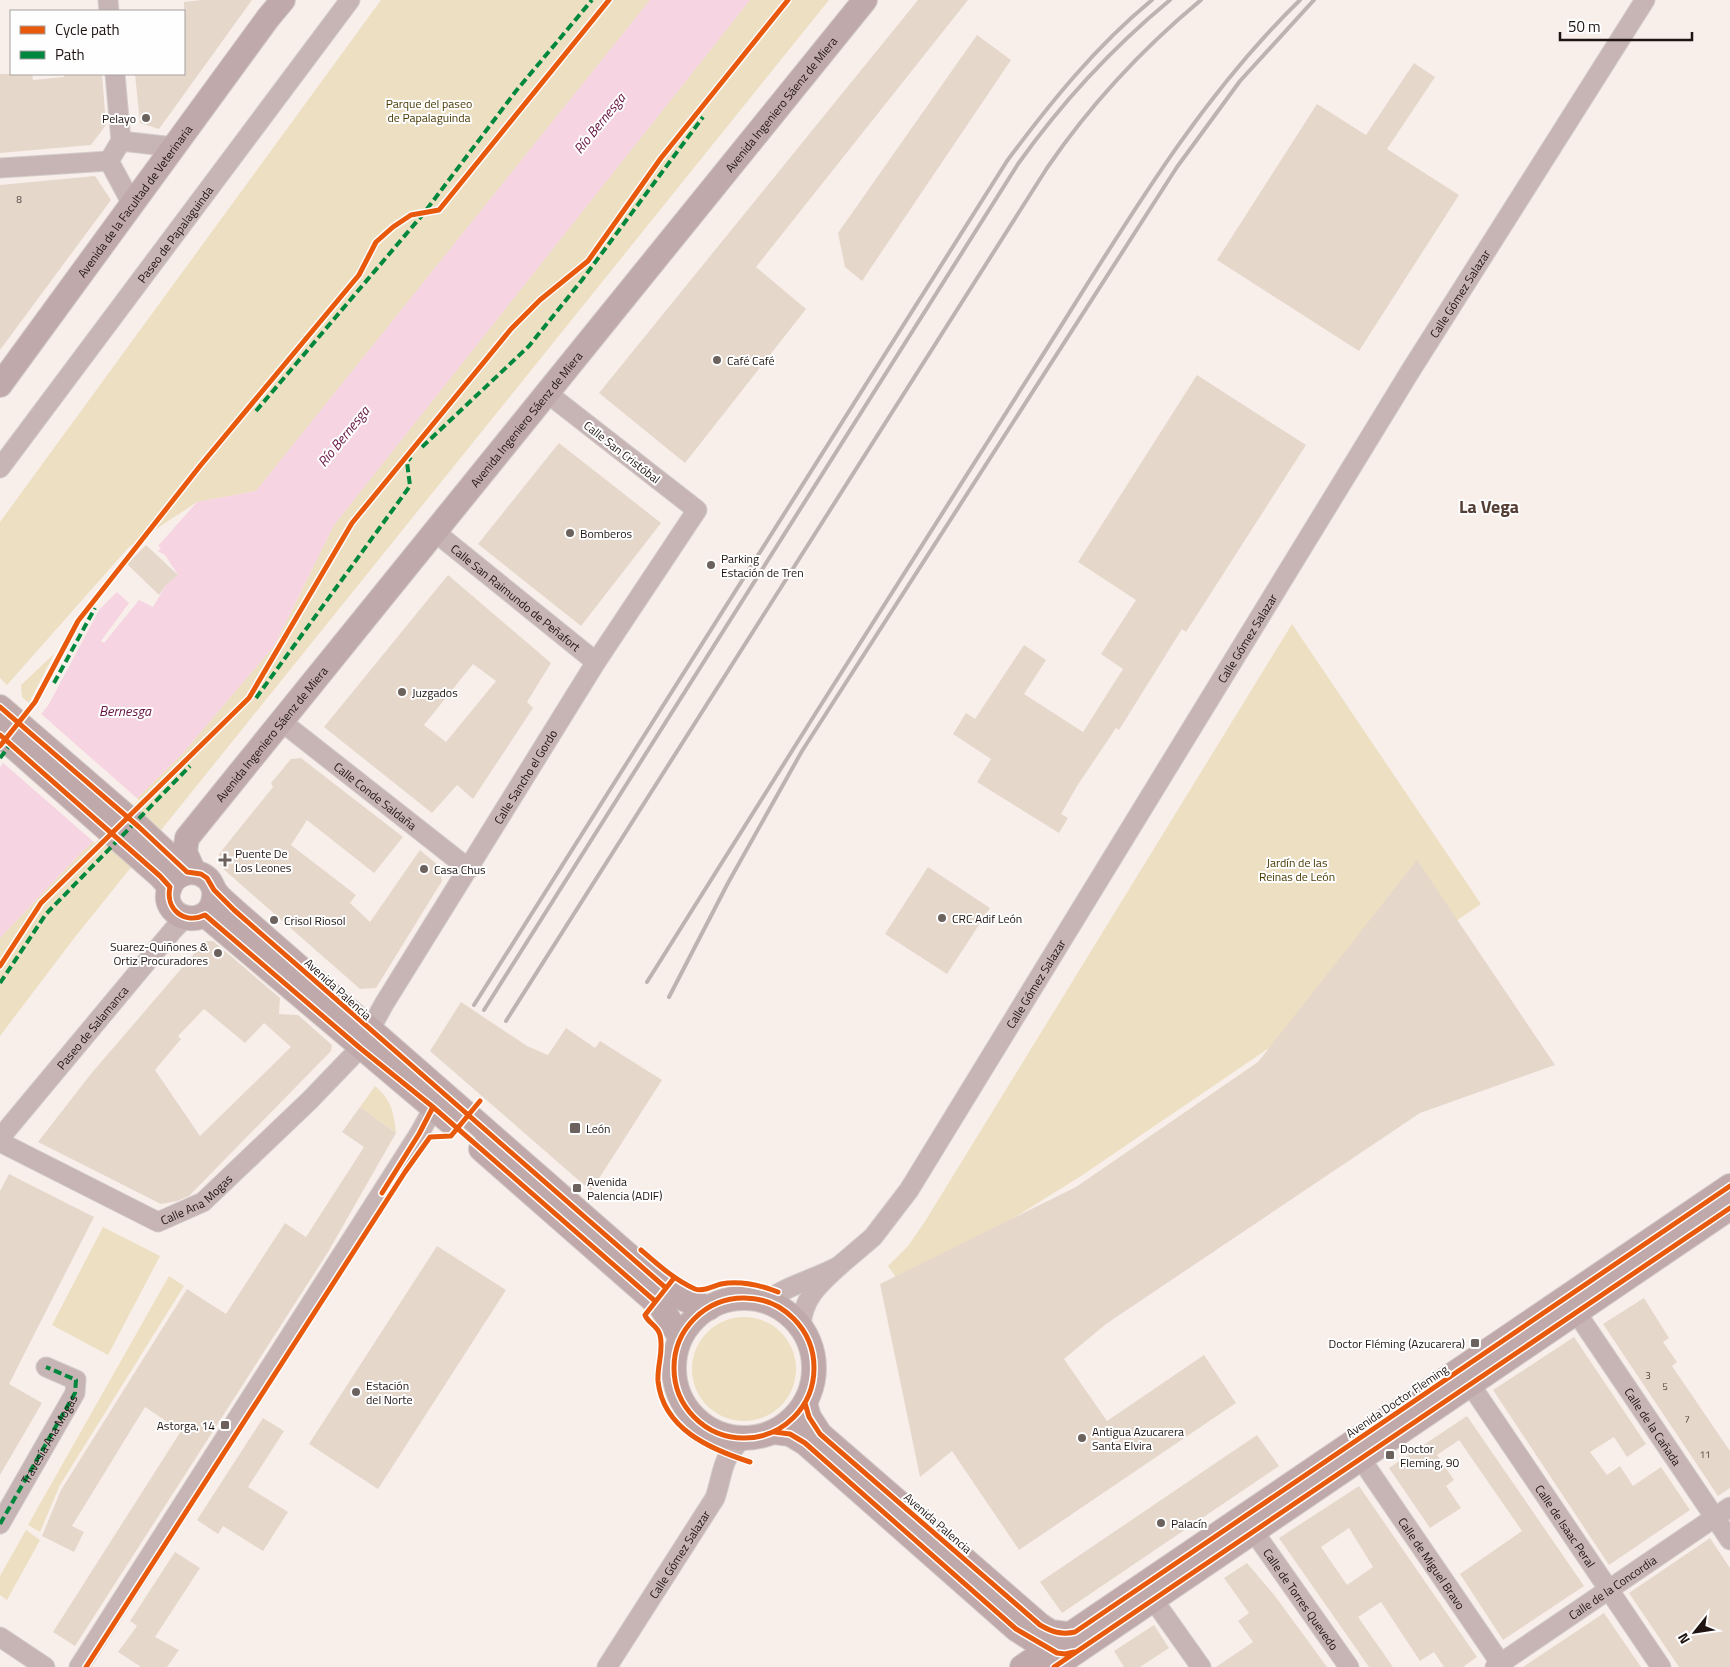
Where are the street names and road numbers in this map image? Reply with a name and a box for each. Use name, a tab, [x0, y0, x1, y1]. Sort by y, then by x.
street label: Avenida Ingeniero Sáenz de Miera	[720, 32, 842, 176]
street label: Avenida de la Facultad de Veterinaria	[72, 121, 197, 281]
street label: Paseo de Papalaguinda	[132, 182, 218, 287]
street label: Calle Gómez Salazar	[1424, 245, 1495, 341]
street label: Avenida Ingeniero Sáenz de Miera	[465, 347, 587, 491]
street label: Calle San Cristóbal	[580, 416, 664, 488]
street label: Calle San Raimundo de Peñafort	[447, 539, 586, 656]
street label: Calle Gómez Salazar	[1212, 590, 1282, 686]
street label: Avenida Ingeniero Sáenz de Miera	[210, 662, 332, 806]
street label: Calle Sancho el Gordo	[488, 726, 562, 828]
street label: Calle Conde Saldaña	[330, 757, 421, 834]
street label: Calle Gómez Salazar	[1001, 935, 1070, 1032]
street label: Avenida Palencia	[300, 954, 376, 1024]
street label: Paseo de Salamanca	[52, 981, 133, 1073]
street label: Calle Ana Mogas	[157, 1169, 237, 1229]
street label: Avenida Doctor Fleming	[1342, 1360, 1452, 1442]
street label: Calle de la Cañada	[1620, 1383, 1686, 1469]
street label: Travesía Ana Mogas	[15, 1390, 82, 1487]
street label: Calle de Isaac Peral	[1531, 1480, 1601, 1571]
street label: Avenida Palencia	[900, 1488, 976, 1558]
street label: Calle Gómez Salazar	[644, 1506, 715, 1602]
street label: Calle de Miguel Bravo	[1394, 1513, 1470, 1613]
street label: Calle de Torres Quevedo	[1259, 1544, 1344, 1654]
street label: Calle de la Concordia	[1564, 1550, 1660, 1624]

